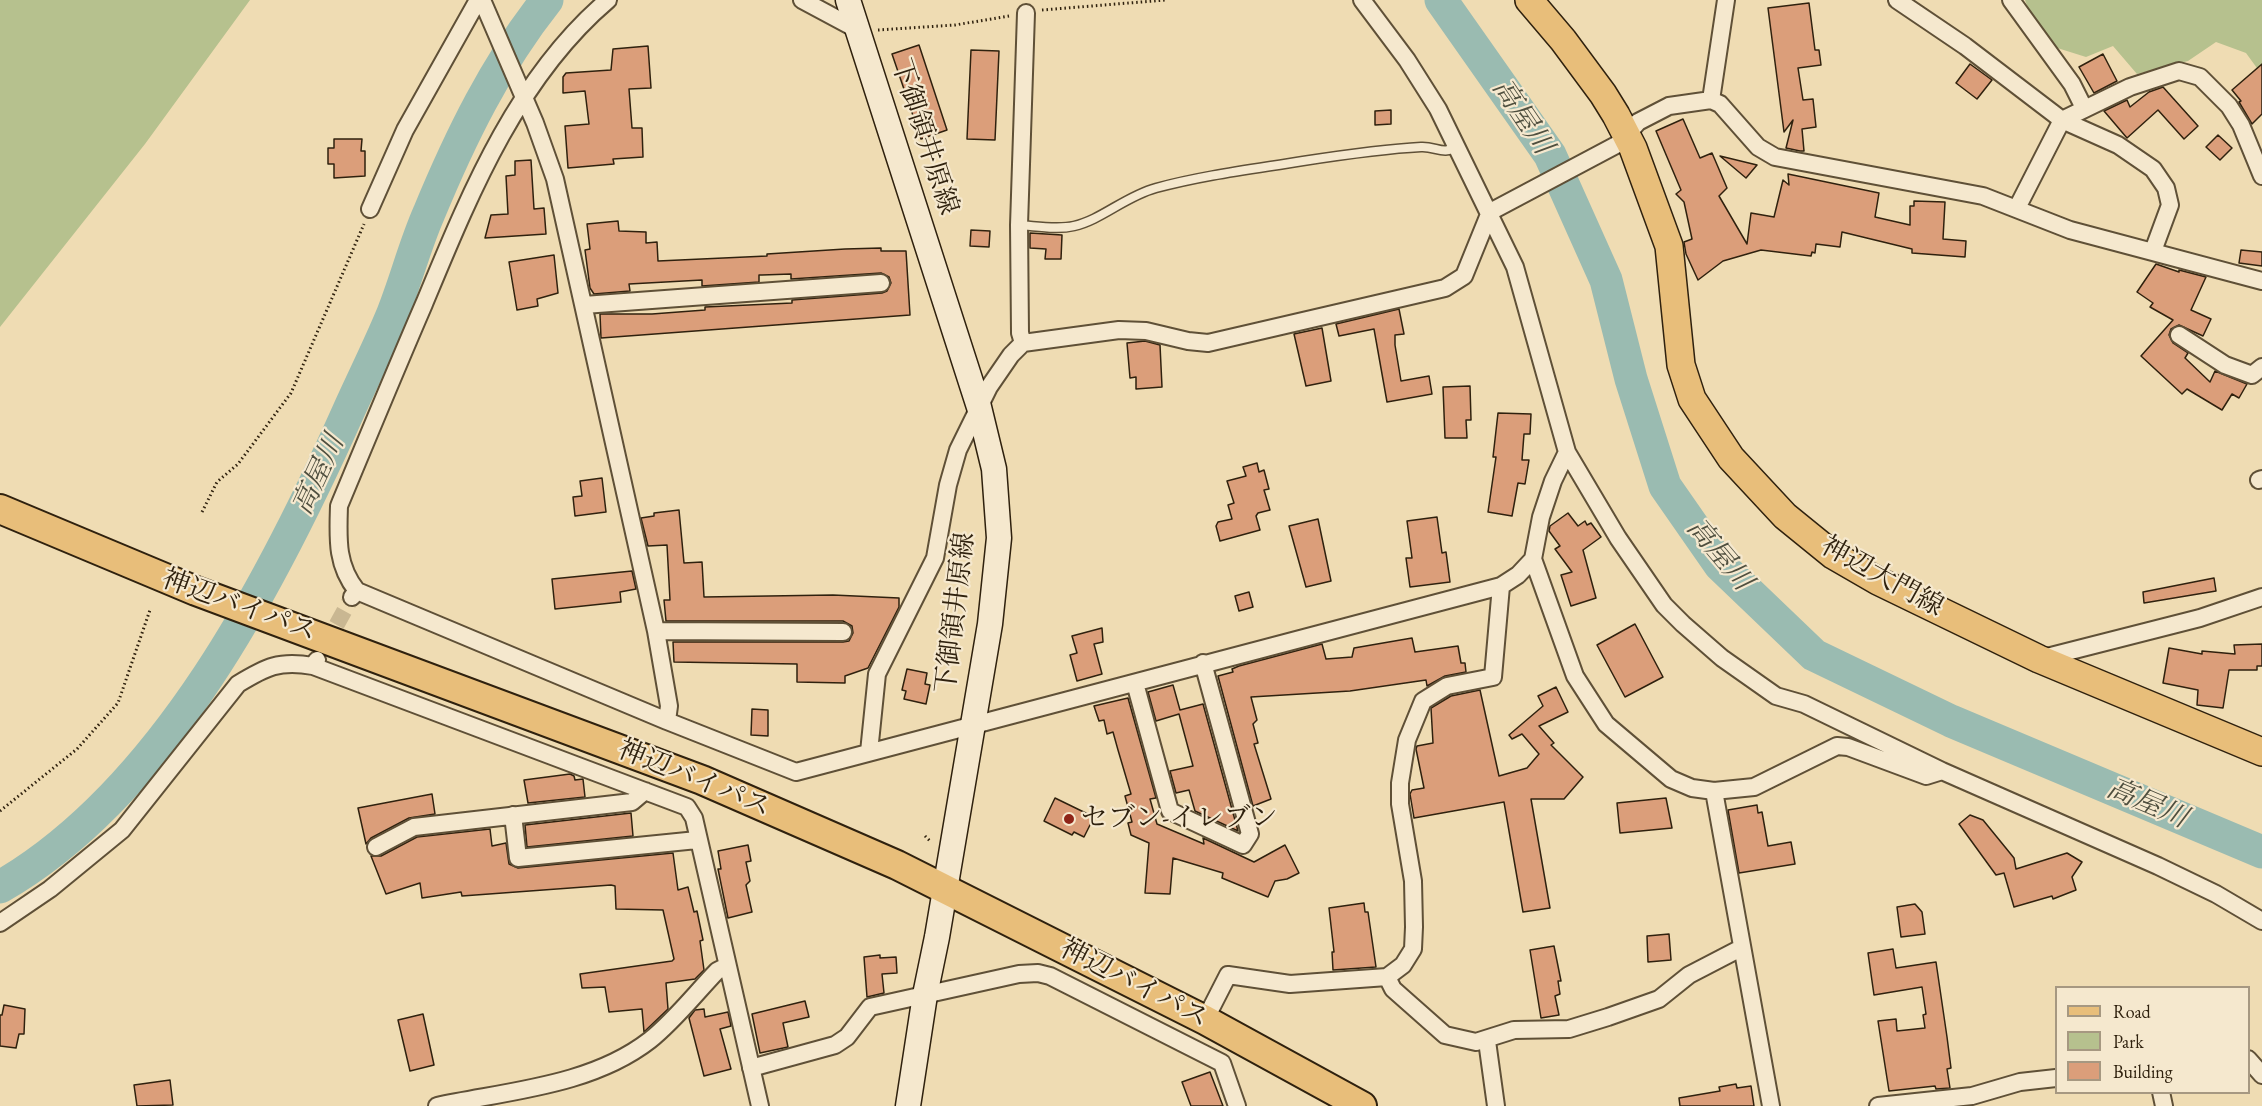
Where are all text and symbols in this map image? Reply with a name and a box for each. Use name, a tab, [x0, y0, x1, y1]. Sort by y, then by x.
street label: 下御領井原線	[884, 55, 964, 219]
water label: 高屋川	[1485, 73, 1559, 161]
water label: 高屋川	[286, 430, 352, 520]
water label: 高屋川	[1679, 512, 1759, 598]
street label: 神辺大門線	[1815, 530, 1949, 624]
street label: 下御領井原線	[930, 531, 982, 695]
street label: 神辺バイパス	[157, 563, 321, 649]
street label: 神辺バイパス	[613, 734, 775, 824]
water label: 高屋川	[2102, 772, 2192, 836]
place label: セブン-イレブン	[1081, 803, 1277, 835]
marker: セブン-イレブン	[1062, 812, 1076, 826]
street label: 神辺バイパス	[1054, 933, 1214, 1035]
legend	[2055, 986, 2250, 1094]
text: Road	[2113, 1000, 2151, 1023]
text: Park	[2113, 1030, 2144, 1053]
text: Building	[2113, 1060, 2173, 1083]

